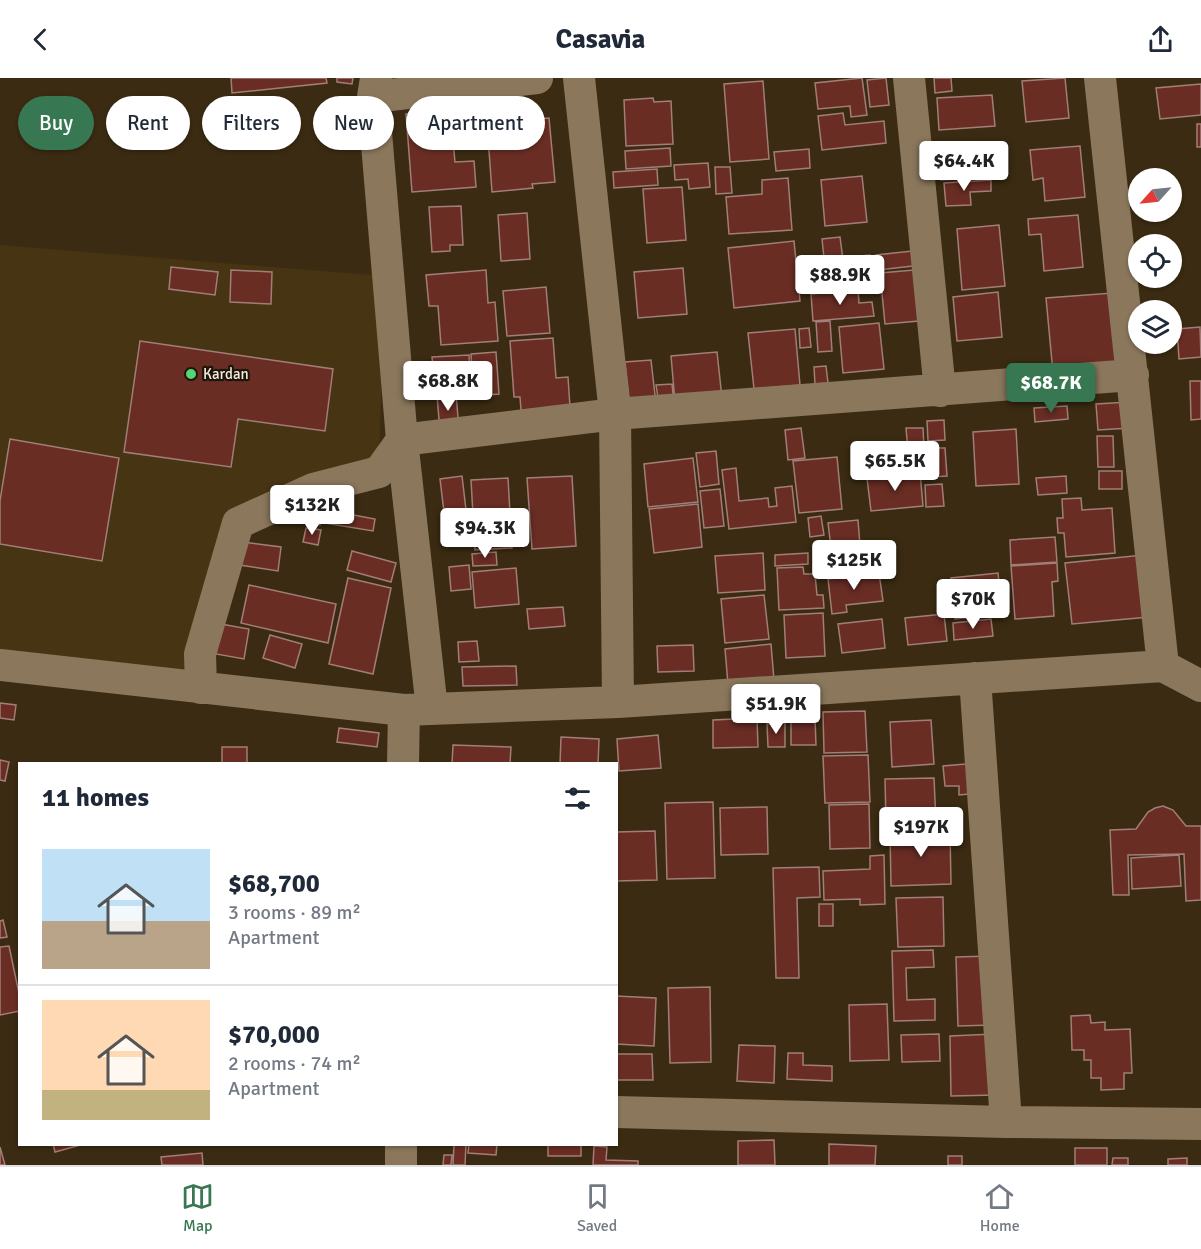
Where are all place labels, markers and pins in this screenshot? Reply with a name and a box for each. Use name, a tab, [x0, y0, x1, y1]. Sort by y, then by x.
pin: $64.4K	[915, 141, 1013, 192]
pin: $88.9K	[791, 255, 889, 306]
pin: $68.8K	[399, 361, 497, 412]
pin: $68.7K	[1002, 363, 1100, 414]
place label: Kardan	[203, 365, 249, 383]
marker: Kardan	[184, 367, 198, 381]
pin: $65.5K	[846, 441, 944, 492]
pin: $132K	[270, 485, 354, 536]
pin: $94.3K	[436, 508, 534, 559]
pin: $125K	[812, 540, 896, 591]
pin: $70K	[937, 579, 1009, 630]
pin: $51.9K	[727, 684, 825, 735]
pin: $197K	[879, 807, 963, 858]

